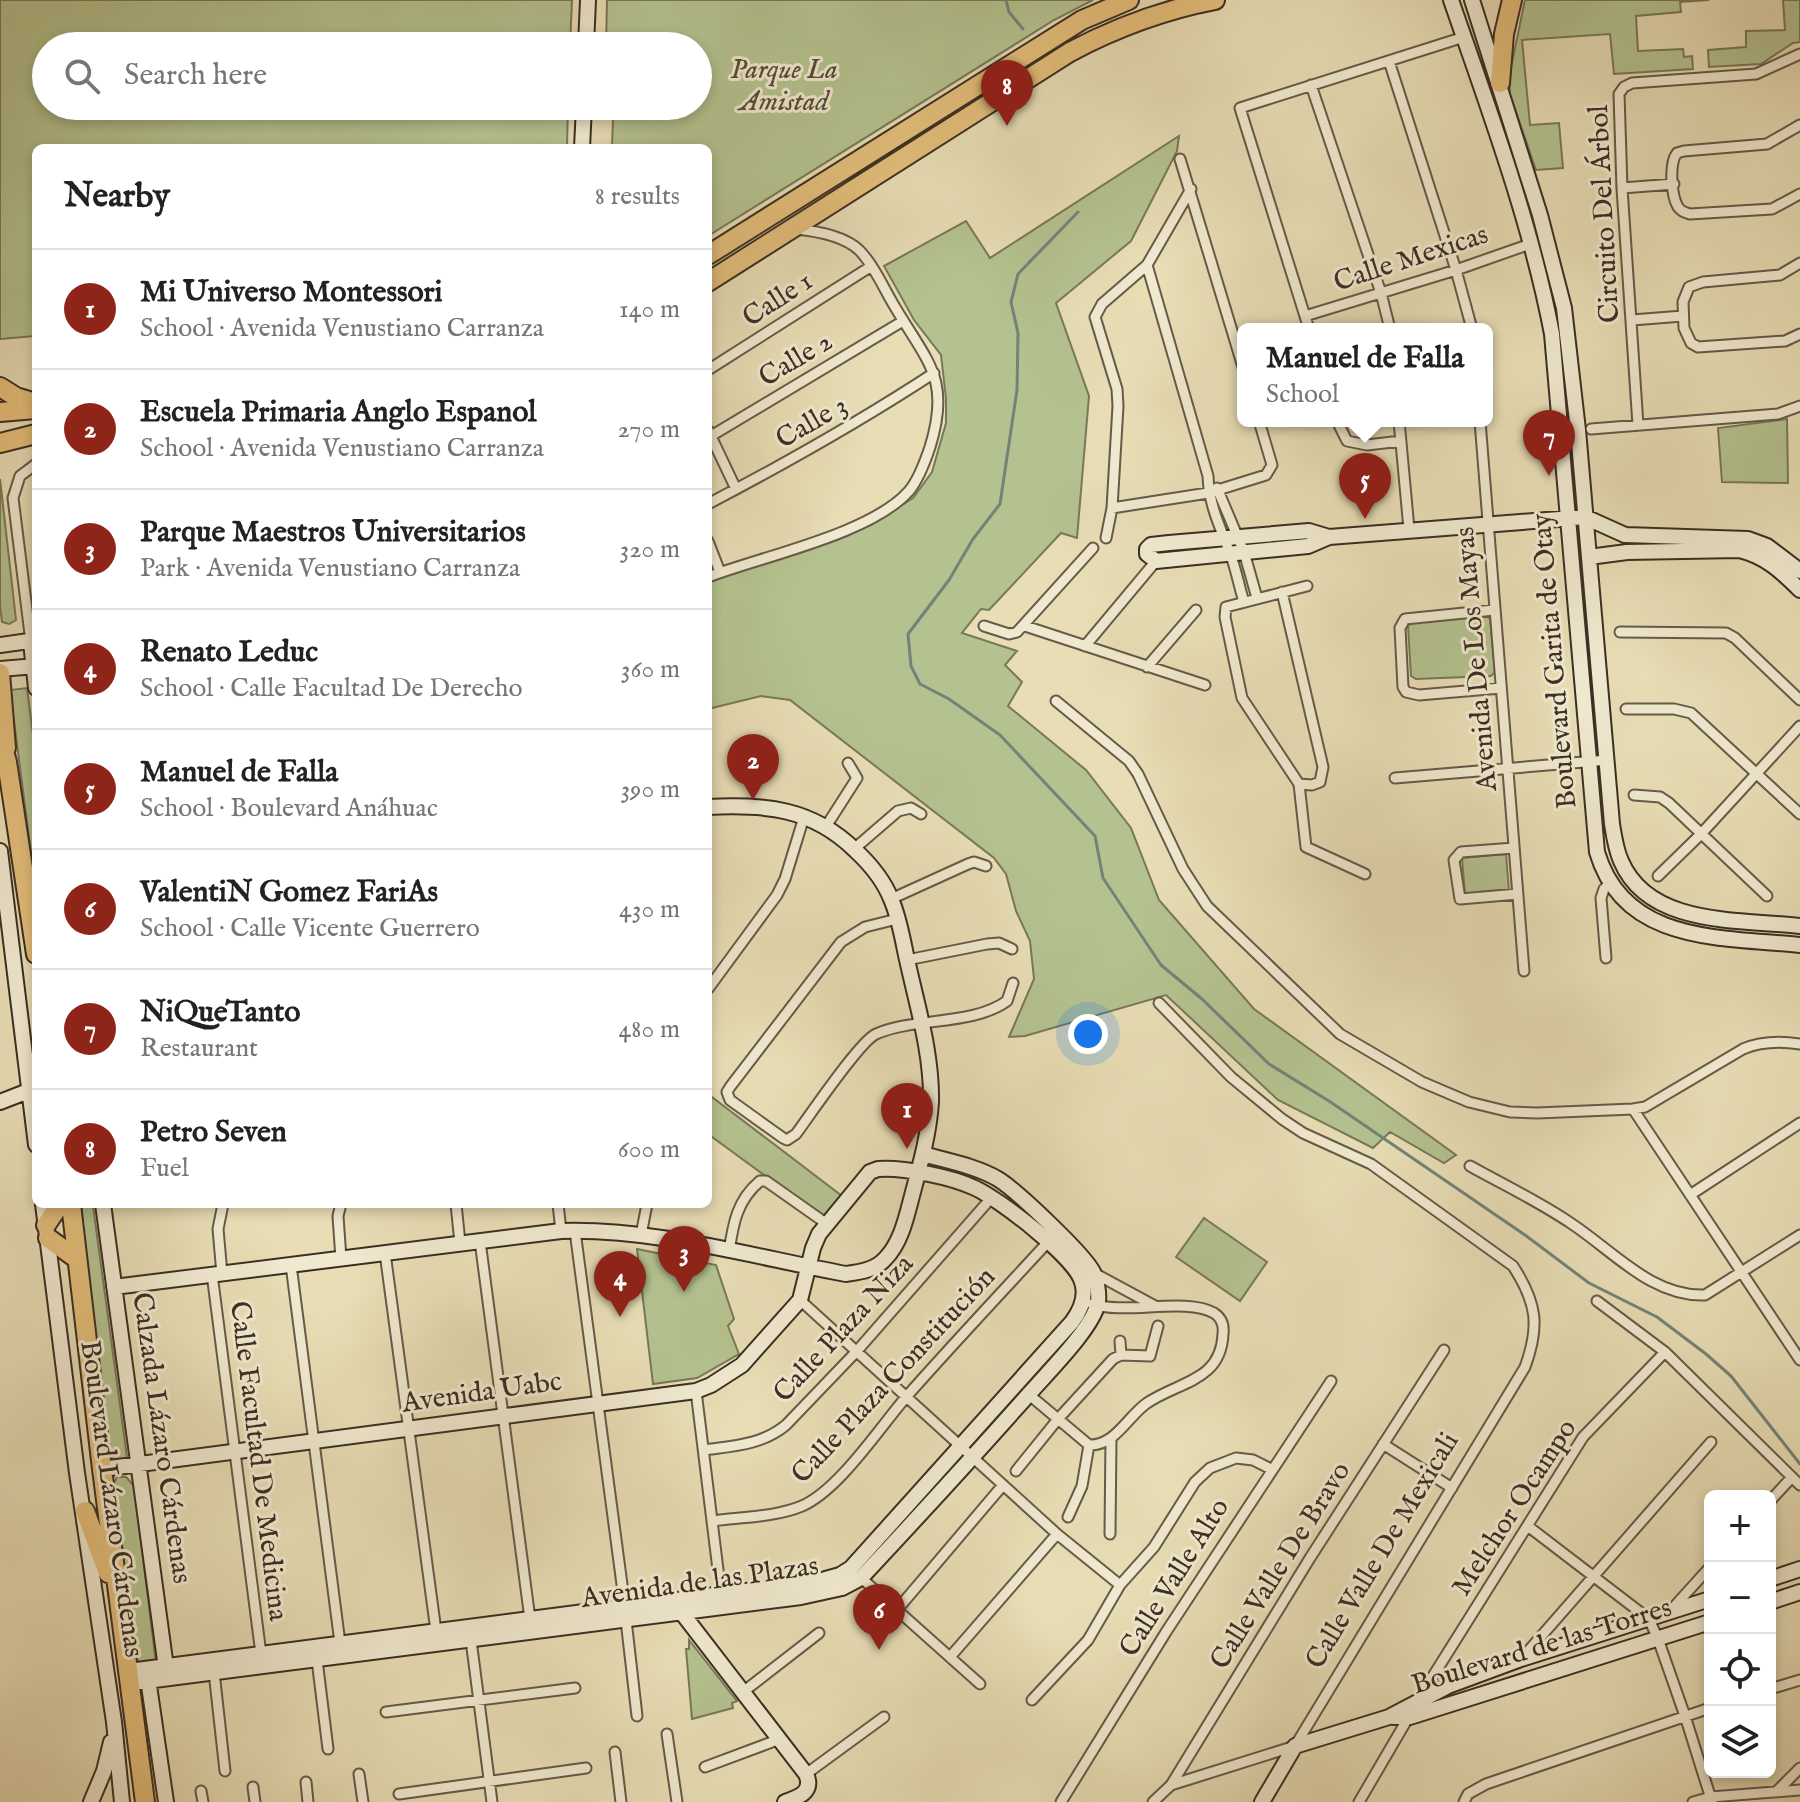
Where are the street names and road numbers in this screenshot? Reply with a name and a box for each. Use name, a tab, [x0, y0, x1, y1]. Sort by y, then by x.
street label: Circuito Del Árbol	[1581, 104, 1628, 324]
street label: Calle Mexicas	[1329, 218, 1493, 300]
street label: Calle 1	[736, 264, 820, 336]
street label: Calle 2	[753, 325, 839, 395]
street label: Calle 3	[770, 389, 854, 457]
street label: Boulevard Garita de Otay	[1525, 512, 1585, 810]
street label: Avenida De Los Mayas	[1448, 525, 1506, 794]
street label: Calle Plaza Niza	[766, 1247, 922, 1410]
street label: Calle Plaza Constitución	[784, 1260, 1004, 1492]
street label: Calzada Lázaro Cárdenas	[123, 1290, 199, 1586]
street label: Calle Facultad De Medicina	[221, 1299, 295, 1624]
street label: Boulevard Lázaro Cárdenas	[71, 1338, 151, 1660]
street label: Avenida Uabc	[399, 1364, 564, 1422]
street label: Melchor Ocampo	[1445, 1413, 1585, 1603]
street label: Calle Valle De Mexicali	[1299, 1426, 1467, 1676]
street label: Calle Valle De Bravo	[1203, 1456, 1359, 1676]
street label: Calle Valle Alto	[1112, 1492, 1238, 1664]
street label: Avenida de las Plazas	[578, 1549, 821, 1617]
street label: Boulevard de las Torres	[1408, 1591, 1676, 1703]

